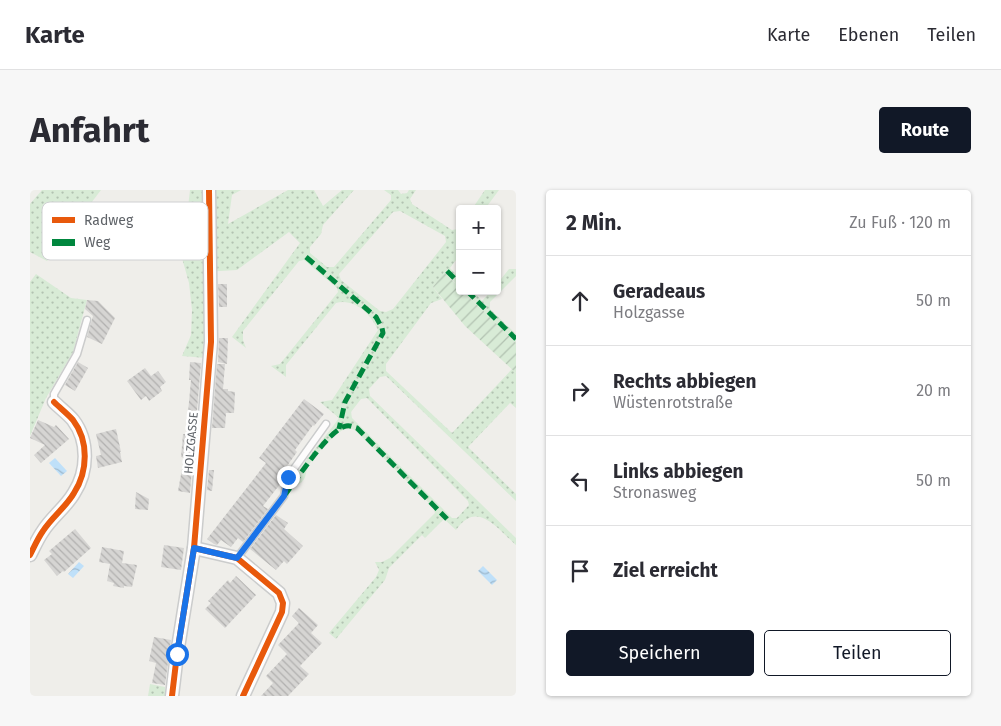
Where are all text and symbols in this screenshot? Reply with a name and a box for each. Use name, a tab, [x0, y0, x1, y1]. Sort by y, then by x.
text: Karte	[25, 21, 85, 49]
text: Karte	[767, 24, 810, 46]
text: Ebenen	[838, 24, 899, 46]
text: Teilen	[927, 24, 976, 46]
button: Route	[879, 107, 971, 153]
text: Anfahrt	[30, 109, 149, 151]
legend	[42, 202, 208, 260]
map controls	[456, 205, 501, 295]
button: +	[456, 205, 501, 250]
text: 2 Min.	[566, 210, 621, 236]
text: Radweg	[84, 212, 134, 229]
text: Zu Fuß · 120 m	[849, 213, 951, 232]
text: Weg	[84, 234, 111, 251]
button: −	[456, 250, 501, 295]
text: Geradeaus	[613, 280, 705, 303]
icon: ahead	[566, 287, 594, 315]
text: 50 m	[916, 291, 951, 310]
text: Holzgasse	[613, 303, 685, 322]
text: Rechts abbiegen	[613, 370, 756, 393]
icon: right	[566, 377, 594, 405]
text: 20 m	[916, 381, 951, 400]
text: Wüstenrotstraße	[613, 393, 733, 412]
street label: HOLZGASSE	[181, 411, 201, 475]
text: Links abbiegen	[613, 460, 744, 483]
route end	[277, 466, 300, 489]
icon: left	[566, 467, 594, 495]
text: 50 m	[916, 471, 951, 490]
text: Stronasweg	[613, 483, 696, 502]
icon: arrive	[566, 557, 594, 585]
text: Ziel erreicht	[613, 559, 718, 582]
button: Speichern	[566, 630, 754, 676]
button: Teilen	[764, 630, 951, 676]
route start	[166, 643, 189, 666]

